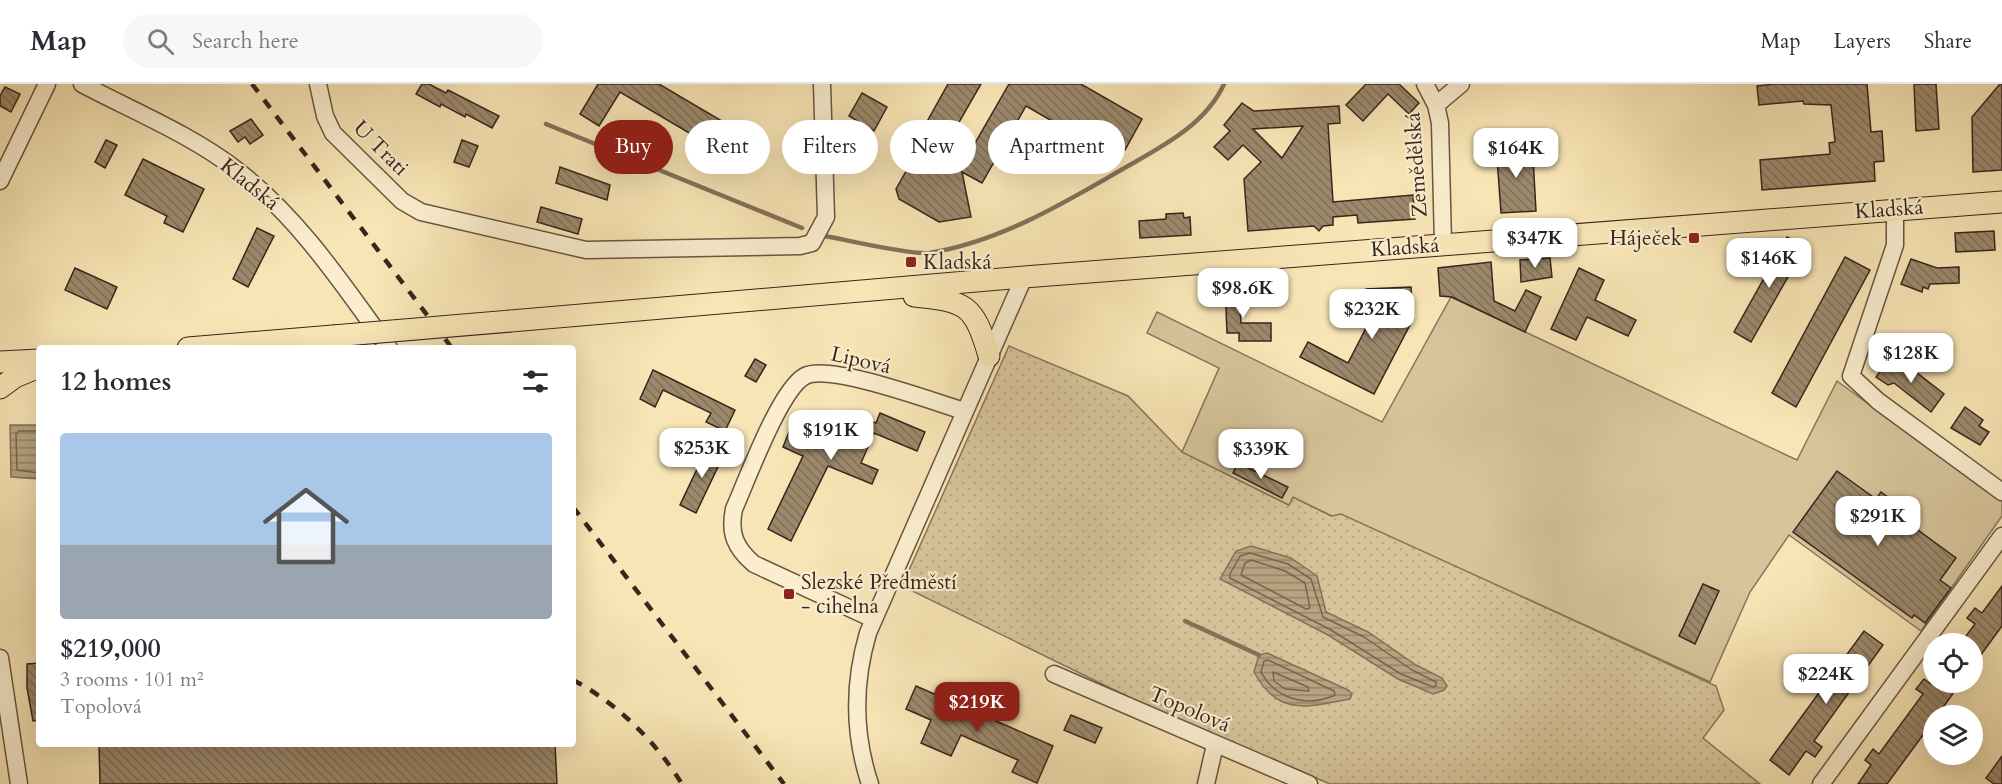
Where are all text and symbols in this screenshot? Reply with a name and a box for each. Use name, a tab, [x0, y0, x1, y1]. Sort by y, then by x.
search box	[123, 14, 543, 68]
text: Map	[30, 22, 87, 60]
icon: search	[144, 25, 177, 58]
text: Search here	[192, 26, 299, 56]
text: Map	[1761, 27, 1801, 56]
text: Layers	[1834, 27, 1891, 56]
text: Share	[1924, 27, 1972, 56]
street label: Zemědělská	[1398, 111, 1435, 218]
street label: U Trati	[347, 114, 415, 183]
chip: Buy	[594, 120, 673, 174]
chip: Rent	[685, 120, 770, 174]
chip: Filters	[782, 120, 878, 174]
chip: New	[890, 120, 976, 174]
chip: Apartment	[988, 120, 1125, 174]
pin: $164K	[1474, 128, 1558, 179]
text: $164K	[1487, 134, 1545, 161]
street label: Kladská	[214, 152, 285, 217]
street label: Kladská	[1854, 193, 1924, 226]
pin: $347K	[1493, 218, 1577, 269]
text: $347K	[1506, 224, 1564, 251]
place label: Háječek	[1610, 224, 1683, 253]
street label: Kladská	[1370, 231, 1440, 264]
marker: Háječek	[1687, 231, 1701, 245]
pin: $146K	[1727, 238, 1811, 289]
text: $146K	[1740, 244, 1798, 271]
place label: Kladská	[923, 248, 992, 277]
marker: Kladská	[904, 255, 918, 269]
pin: $98.6K	[1194, 268, 1292, 319]
text: $98.6K	[1212, 274, 1274, 301]
pin: $232K	[1330, 289, 1414, 340]
text: $232K	[1343, 295, 1401, 322]
pin: $128K	[1869, 333, 1953, 384]
text: $128K	[1882, 339, 1940, 366]
street label: Lipová	[828, 340, 894, 381]
text: 12 homes	[60, 364, 171, 399]
icon: filters	[519, 365, 552, 398]
pin: $191K	[789, 410, 873, 461]
text: $191K	[802, 416, 860, 443]
pin: $253K	[660, 428, 744, 479]
pin: $339K	[1219, 429, 1303, 480]
text: $253K	[673, 434, 731, 461]
text: $339K	[1232, 435, 1290, 462]
icon: home	[252, 472, 360, 580]
pin: $291K	[1836, 496, 1920, 547]
text: $291K	[1849, 502, 1907, 529]
place label: Slezské Předměstí - cihelna	[801, 568, 957, 621]
marker: Slezské Předměstí - cihelna	[782, 587, 796, 601]
text: $219,000	[60, 631, 161, 666]
map controls	[1923, 633, 1983, 765]
button: locate	[1923, 633, 1983, 693]
pin: $224K	[1784, 654, 1868, 705]
text: $224K	[1797, 660, 1855, 687]
text: 3 rooms · 101 m²	[60, 666, 204, 693]
street label: Topolová	[1145, 679, 1235, 740]
pin: $219K	[935, 682, 1019, 733]
text: $219K	[948, 688, 1006, 715]
text: Topolová	[60, 693, 142, 720]
button: layers	[1923, 705, 1983, 765]

